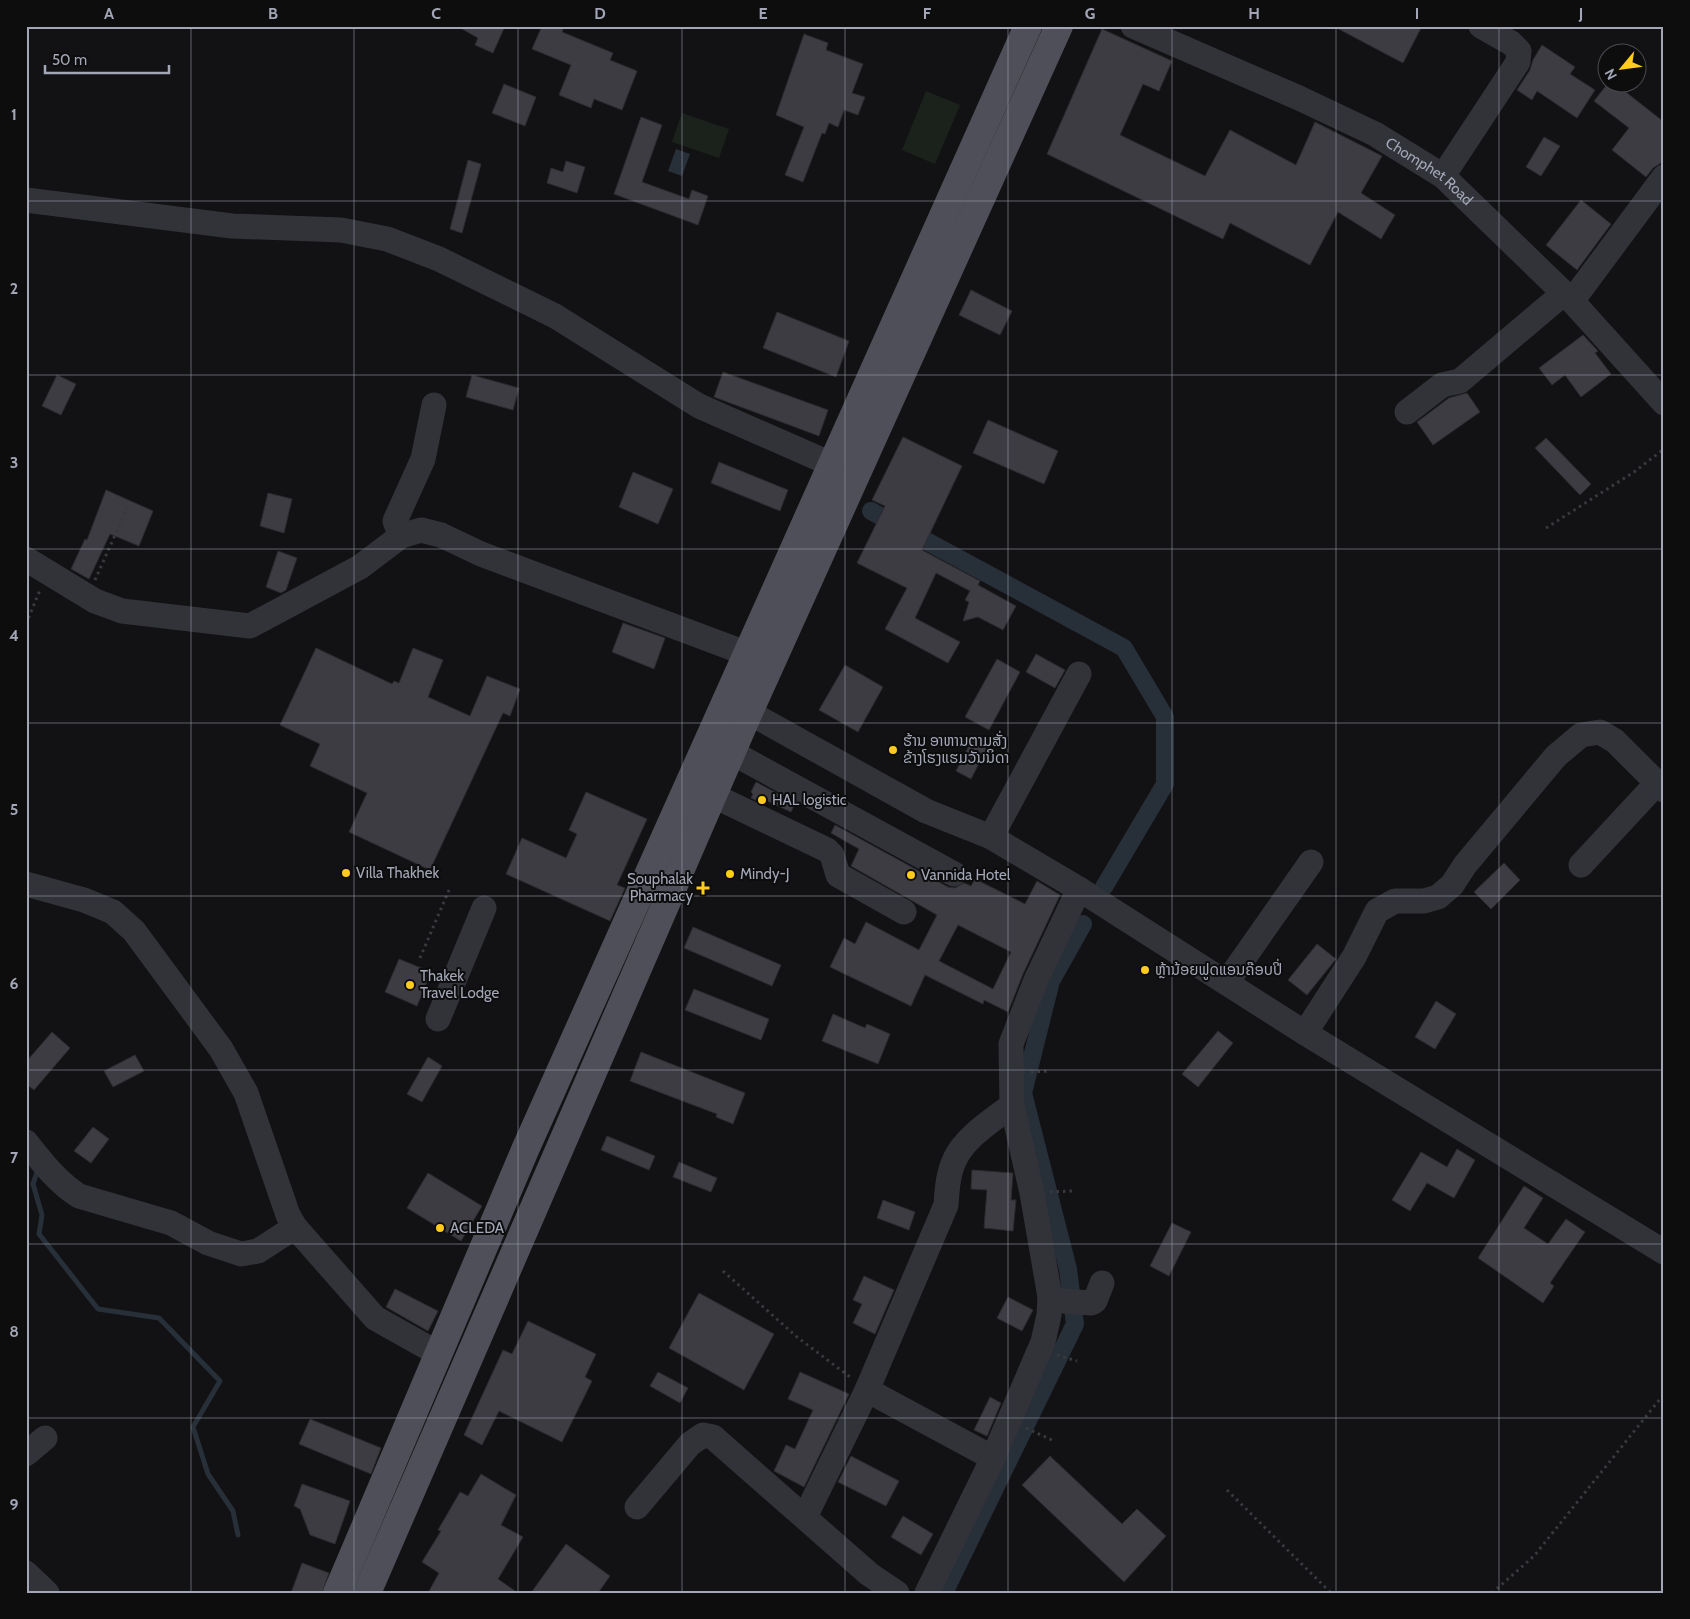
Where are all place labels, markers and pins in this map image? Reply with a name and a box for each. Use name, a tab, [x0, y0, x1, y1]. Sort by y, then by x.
place label: ຮ້ານ ອາຫານຕາມສັ່ງ ຂ້າງໂຮງແຮມວັນນິດາ	[903, 730, 1009, 767]
marker: ຮ້ານ ອາຫານຕາມສັ່ງ ຂ້າງໂຮງແຮມວັນນິດາ	[887, 744, 899, 756]
place label: HAL logistic	[772, 791, 847, 809]
marker: HAL logistic	[756, 794, 768, 806]
place label: Villa Thakhek	[356, 864, 439, 882]
place label: Mindy-J	[740, 865, 790, 883]
place label: Vannida Hotel	[921, 866, 1011, 884]
marker: Villa Thakhek	[340, 867, 352, 879]
marker: Mindy-J	[724, 868, 736, 880]
marker: Vannida Hotel	[905, 869, 917, 881]
place label: Souphalak Pharmacy	[627, 870, 693, 905]
marker: Souphalak Pharmacy	[697, 882, 709, 894]
place label: ຫຼ້ານ້ອຍຟູດແອນຄ໊ອບປີ່	[1155, 958, 1282, 980]
marker: ຫຼ້ານ້ອຍຟູດແອນຄ໊ອບປີ່	[1139, 964, 1151, 976]
place label: Thakek Travel Lodge	[420, 967, 499, 1002]
marker: Thakek Travel Lodge	[404, 979, 416, 991]
place label: ACLEDA	[450, 1219, 505, 1237]
marker: ACLEDA	[434, 1222, 446, 1234]

